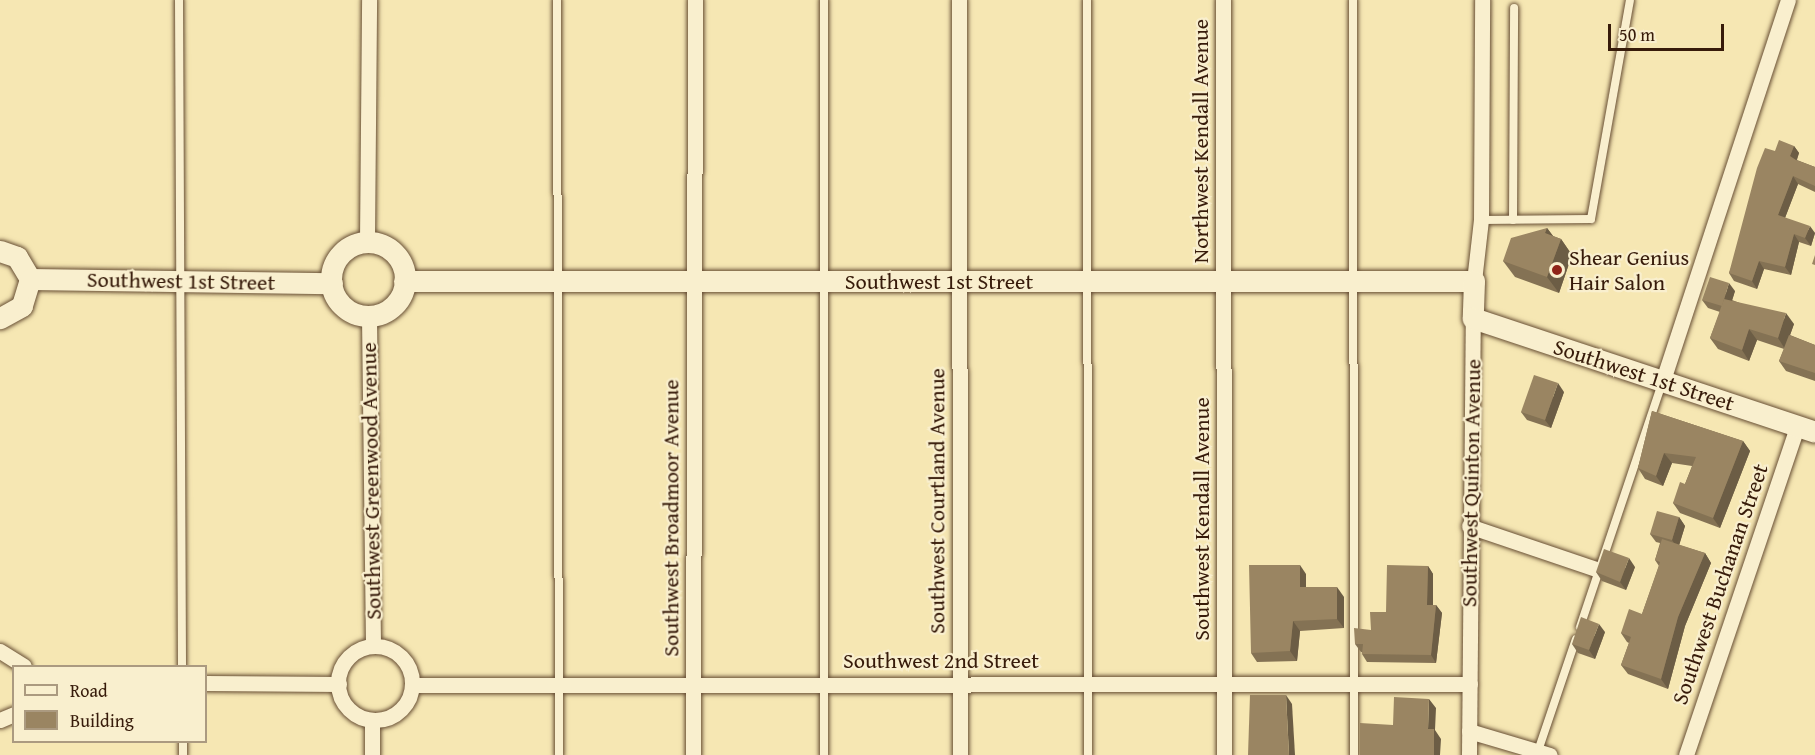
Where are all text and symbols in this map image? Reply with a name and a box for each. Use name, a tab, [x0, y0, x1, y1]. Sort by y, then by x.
scale bar	[1611, 12, 1726, 50]
street label: Northwest Kendall Avenue	[1188, 19, 1214, 263]
text: 50 m	[1619, 21, 1655, 48]
place label: Shear Genius Hair Salon	[1569, 244, 1689, 296]
marker: Shear Genius Hair Salon	[1550, 263, 1564, 277]
street label: Southwest 1st Street	[87, 266, 275, 296]
street label: Southwest 1st Street	[845, 269, 1033, 295]
street label: Southwest 1st Street	[1550, 333, 1738, 417]
street label: Southwest Greenwood Avenue	[355, 342, 387, 620]
street label: Southwest Quinton Avenue	[1456, 359, 1486, 607]
street label: Southwest Courtland Avenue	[924, 368, 950, 634]
street label: Southwest Broadmoor Avenue	[658, 379, 684, 657]
street label: Southwest Kendall Avenue	[1189, 397, 1215, 641]
street label: Southwest Buchanan Street	[1666, 460, 1774, 708]
street label: Southwest 2nd Street	[843, 648, 1039, 674]
legend	[12, 665, 207, 743]
text: Road	[70, 677, 108, 704]
text: Building	[70, 707, 134, 734]

